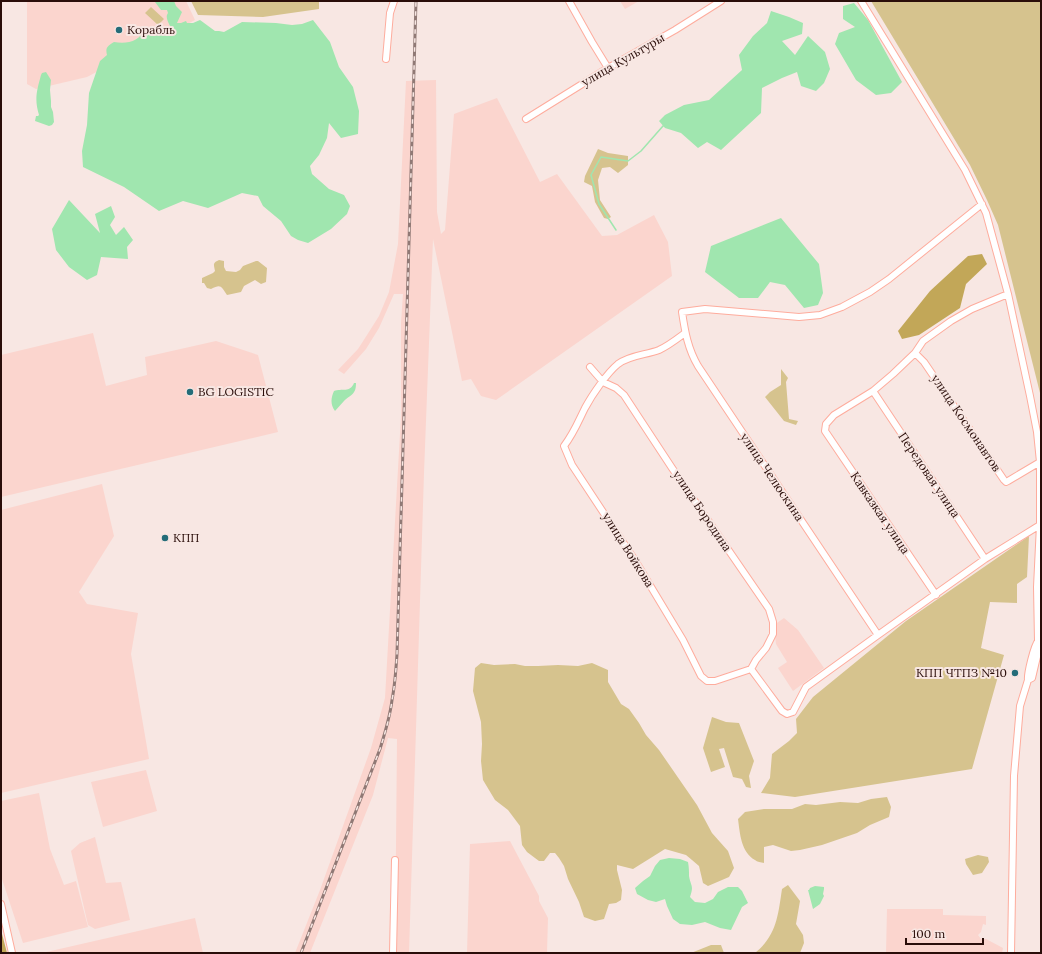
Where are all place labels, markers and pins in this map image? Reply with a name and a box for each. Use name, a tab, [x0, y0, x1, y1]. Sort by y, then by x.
place label: Корабль	[127, 22, 175, 37]
marker: Корабль	[114, 25, 124, 35]
place label: BG LOGISTIC	[198, 384, 275, 399]
marker: BG LOGISTIC	[185, 387, 195, 397]
place label: КПП	[173, 530, 199, 545]
marker: КПП	[160, 533, 170, 543]
place label: КПП ЧТПЗ №10	[916, 665, 1007, 680]
marker: КПП ЧТПЗ №10	[1010, 668, 1020, 678]

